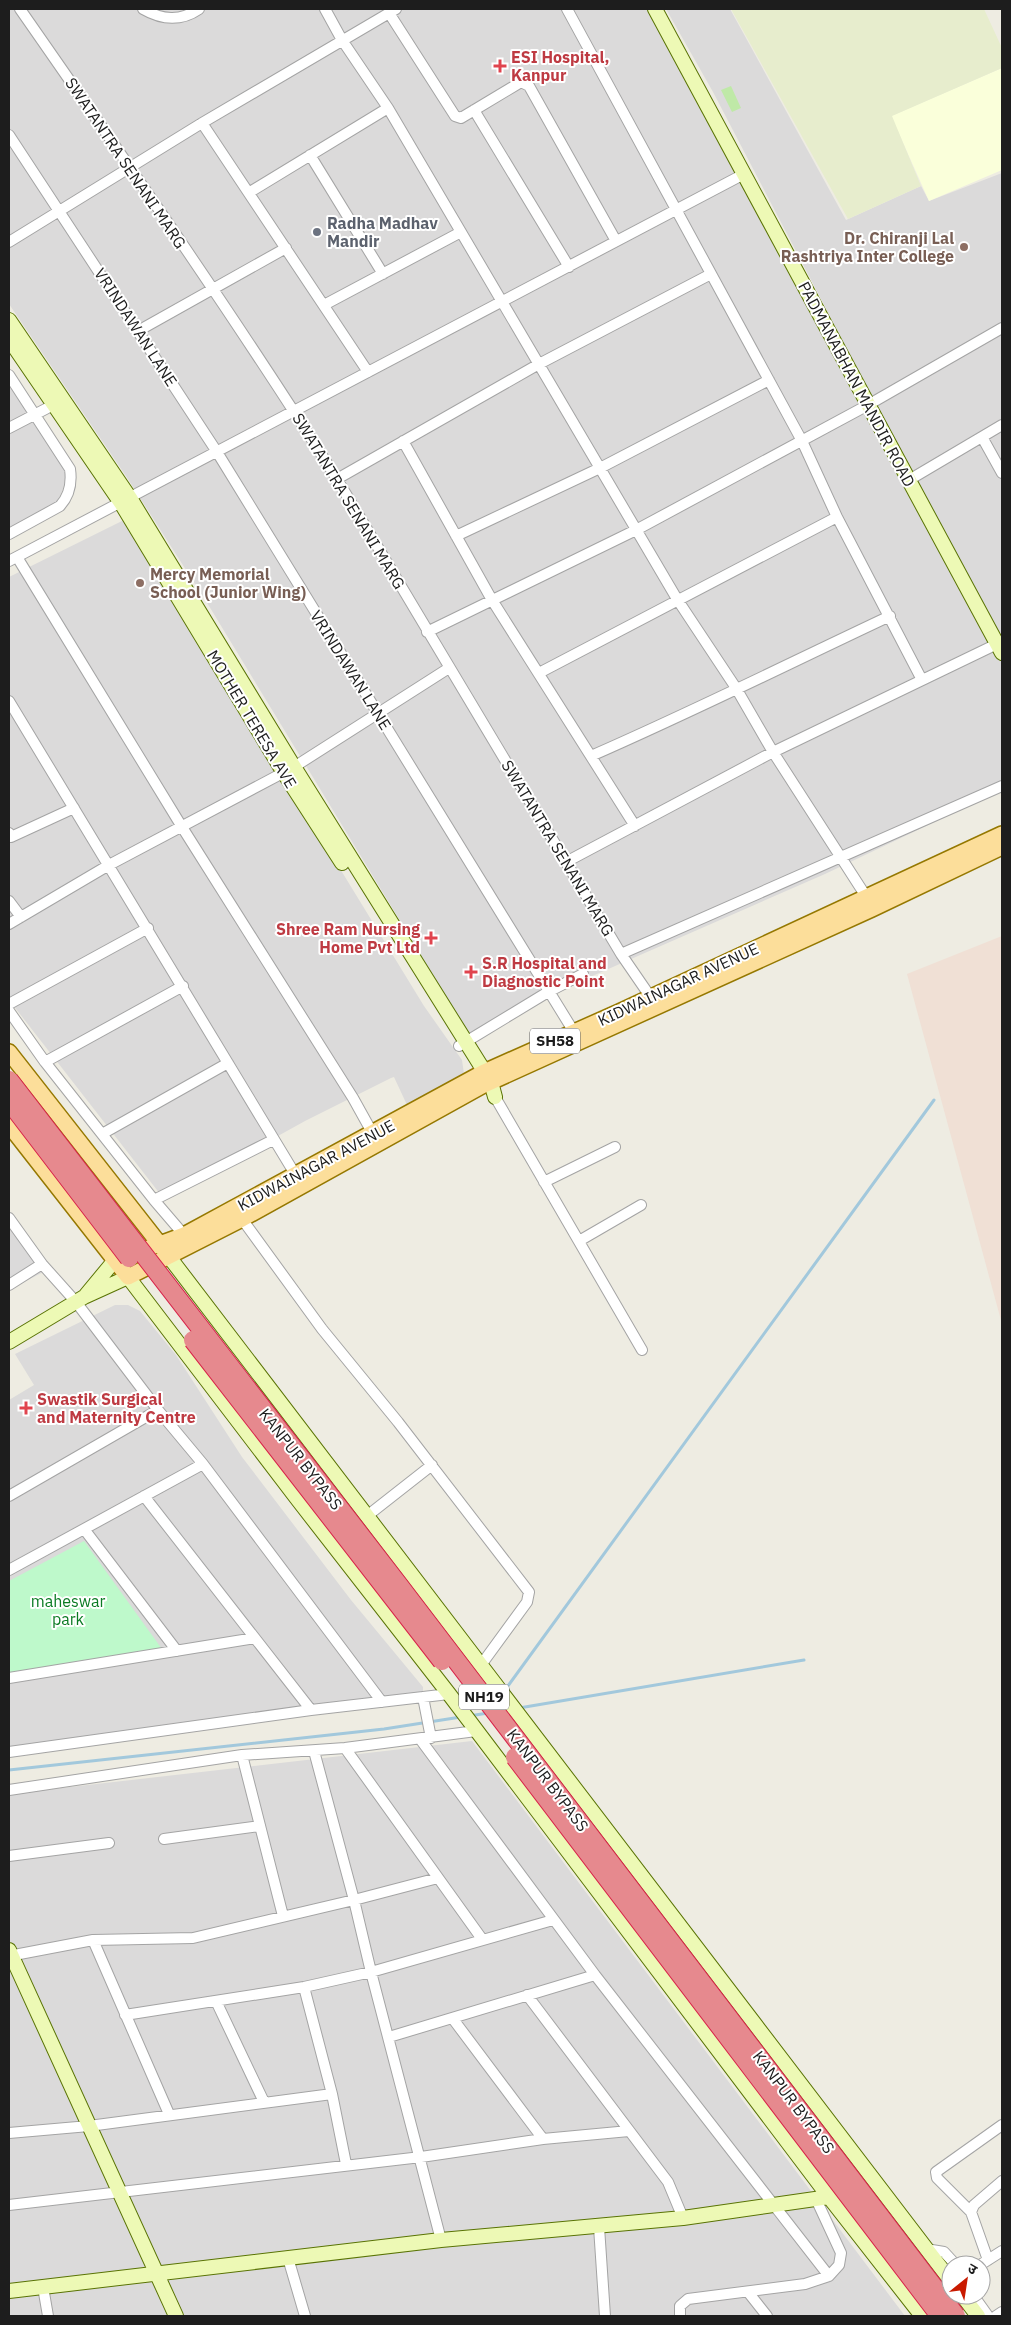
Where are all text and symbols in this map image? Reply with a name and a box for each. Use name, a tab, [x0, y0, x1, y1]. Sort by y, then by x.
place label: ESI Hospital, Kanpur	[511, 47, 610, 85]
marker: ESI Hospital, Kanpur	[493, 59, 507, 73]
street label: SWATANTRA SENANI MARG	[61, 74, 191, 252]
place label: Radha Madhav Mandir	[327, 213, 438, 251]
marker: Radha Madhav Mandir	[311, 226, 323, 238]
place label: Dr. Chiranji Lal Rashtriya Inter College	[781, 228, 954, 266]
marker: Dr. Chiranji Lal Rashtriya Inter College	[958, 241, 970, 253]
street label: VRINDAWAN LANE	[90, 264, 182, 390]
street label: PADMANABHAN MANDIR ROAD	[794, 278, 920, 490]
street label: SWATANTRA SENANI MARG	[288, 409, 410, 593]
place label: Mercy Memorial School (Junior Wing)	[150, 564, 306, 602]
marker: Mercy Memorial School (Junior Wing)	[134, 577, 146, 589]
street label: VRINDAWAN LANE	[306, 607, 396, 733]
street label: MOTHER TERESA AVE	[203, 646, 301, 792]
street label: SWATANTRA SENANI MARG	[497, 756, 619, 940]
place label: Shree Ram Nursing Home Pvt Ltd	[276, 919, 420, 957]
marker: Shree Ram Nursing Home Pvt Ltd	[424, 931, 438, 945]
street label: KIDWAINAGAR AVENUE	[594, 938, 762, 1030]
place label: S.R Hospital and Diagnostic Point	[482, 953, 607, 991]
marker: S.R Hospital and Diagnostic Point	[464, 965, 478, 979]
road number: SH58	[530, 1028, 580, 1054]
street label: KIDWAINAGAR AVENUE	[234, 1115, 398, 1215]
place label: Swastik Surgical and Maternity Centre	[37, 1389, 196, 1427]
marker: Swastik Surgical and Maternity Centre	[19, 1401, 33, 1415]
street label: KANPUR BYPASS	[255, 1404, 347, 1514]
park label: maheswar park	[31, 1591, 105, 1629]
road number: NH19	[459, 1684, 509, 1710]
street label: KANPUR BYPASS	[503, 1725, 593, 1835]
street label: KANPUR BYPASS	[749, 2047, 839, 2157]
north arrow	[941, 2255, 991, 2305]
text: उ	[964, 2259, 981, 2279]

